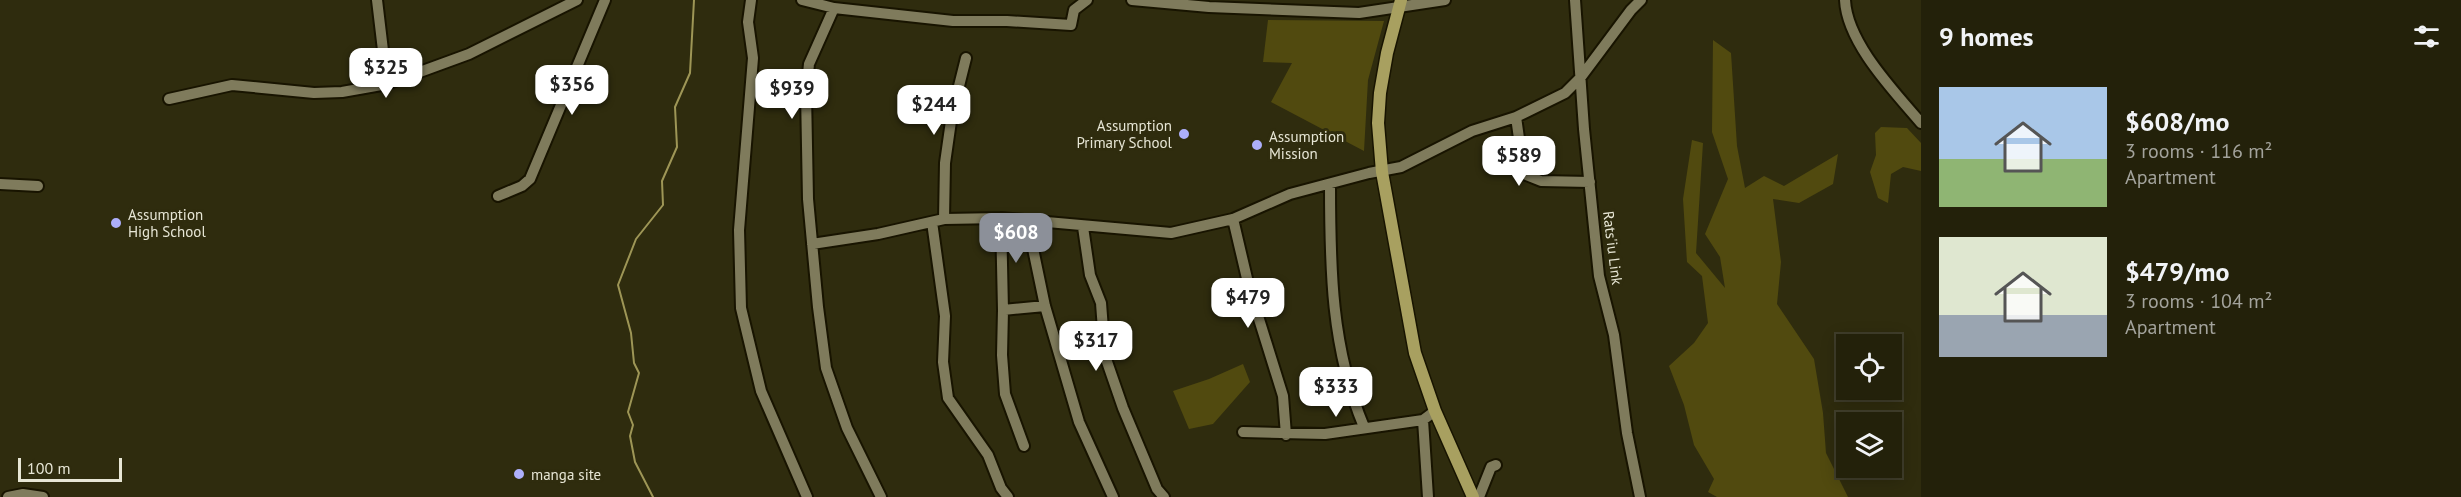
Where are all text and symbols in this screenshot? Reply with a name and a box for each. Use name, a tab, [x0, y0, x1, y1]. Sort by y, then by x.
text: 9 homes	[1939, 20, 2034, 53]
icon: filters	[2410, 20, 2443, 53]
pin: $325	[350, 48, 422, 99]
text: $325	[363, 54, 409, 80]
pin: $356	[536, 65, 608, 116]
pin: $939	[756, 69, 828, 120]
text: $356	[549, 71, 595, 97]
text: $939	[769, 75, 815, 101]
pin: $244	[898, 85, 970, 136]
text: $244	[911, 91, 957, 117]
text: $608/mo	[2125, 105, 2229, 138]
icon: home	[1987, 111, 2059, 183]
place label: Assumption Primary School	[1076, 116, 1173, 152]
marker: Assumption Primary School	[1177, 127, 1191, 141]
place label: Assumption Mission	[1269, 127, 1344, 163]
pin: $589	[1483, 136, 1555, 187]
marker: Assumption Mission	[1250, 138, 1264, 152]
text: 3 rooms · 116 m²	[2125, 138, 2272, 164]
text: $589	[1496, 142, 1542, 168]
text: Apartment	[2125, 164, 2216, 190]
place label: Assumption High School	[128, 205, 206, 241]
street label: Rats'iu Link	[1599, 210, 1627, 287]
pin: $608	[980, 213, 1052, 264]
marker: Assumption High School	[109, 216, 123, 230]
text: $608	[993, 219, 1039, 245]
text: $479/mo	[2125, 255, 2229, 288]
icon: home	[1987, 261, 2059, 333]
pin: $479	[1212, 278, 1284, 329]
text: $479	[1225, 284, 1271, 310]
text: 3 rooms · 104 m²	[2125, 288, 2272, 314]
text: Apartment	[2125, 314, 2216, 340]
pin: $317	[1060, 321, 1132, 372]
text: $317	[1073, 327, 1119, 353]
map controls	[1836, 334, 1902, 478]
button: locate	[1836, 334, 1902, 400]
pin: $333	[1300, 367, 1372, 418]
text: $333	[1313, 373, 1359, 399]
button: layers	[1836, 412, 1902, 478]
scale bar	[18, 455, 122, 482]
text: 100 m	[27, 458, 70, 478]
place label: manga site	[531, 465, 601, 484]
marker: manga site	[512, 467, 526, 481]

